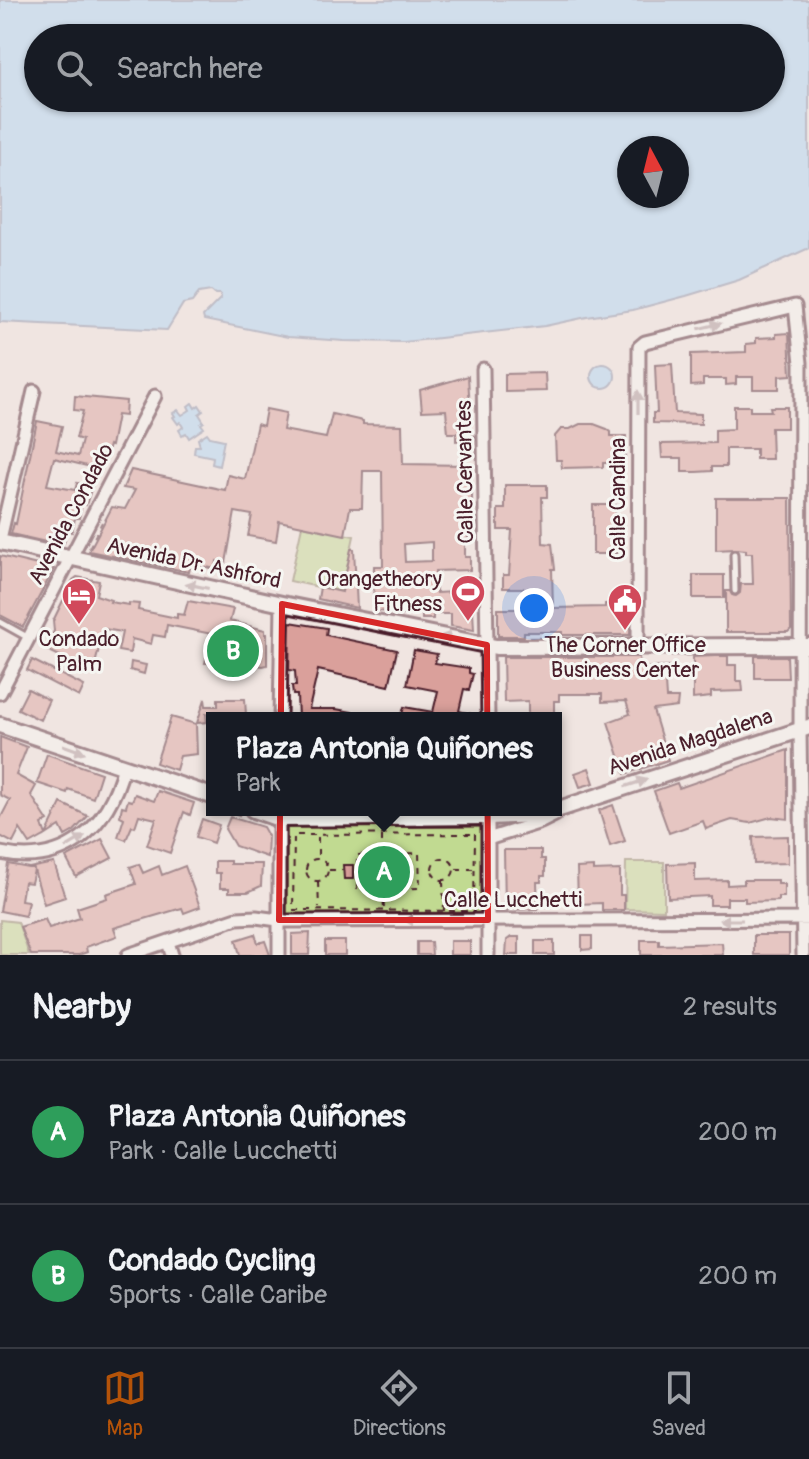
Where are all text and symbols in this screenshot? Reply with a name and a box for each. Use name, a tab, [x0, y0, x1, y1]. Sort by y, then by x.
search box	[24, 24, 785, 112]
icon: search	[52, 46, 96, 90]
text: Search here	[116, 50, 263, 87]
north arrow	[617, 136, 689, 208]
one-way arrow	[698, 320, 723, 332]
one-way arrow	[632, 389, 644, 414]
street label: Calle Cervantes	[450, 400, 480, 544]
street label: Avenida Condado	[22, 438, 120, 590]
street label: Calle Candina	[604, 438, 632, 560]
street label: Avenida Dr. Ashford	[104, 531, 284, 595]
place label: Orangetheory Fitness	[317, 565, 442, 618]
sports icon: Orangetheory Fitness	[449, 573, 487, 623]
hotel icon: Condado Palm	[60, 576, 98, 626]
one-way arrow	[184, 579, 209, 592]
public building icon: The Corner Office Business Center	[606, 582, 644, 632]
your location	[514, 588, 554, 628]
pin: B	[207, 621, 259, 681]
place label: Condado Palm	[39, 625, 120, 678]
one-way arrow	[439, 631, 464, 644]
place label: The Corner Office Business Center	[544, 631, 706, 684]
street label: Avenida Magdalena	[604, 702, 776, 782]
popup	[206, 712, 562, 816]
text: Plaza Antonia Quiñones	[235, 730, 533, 767]
one-way arrow	[62, 744, 86, 756]
text: Park	[235, 767, 281, 799]
one-way arrow	[625, 777, 649, 789]
one-way arrow	[64, 834, 85, 849]
pin: A	[358, 842, 410, 902]
street label: Calle Lucchetti	[444, 886, 582, 914]
one-way arrow	[402, 914, 427, 926]
one-way arrow	[718, 914, 743, 926]
text: Nearby	[32, 986, 131, 1029]
text: 2 results	[683, 991, 777, 1023]
text: Plaza Antonia Quiñones	[108, 1098, 406, 1135]
text: A	[50, 1116, 66, 1148]
text: 200 m	[698, 1116, 777, 1148]
text: Park · Calle Lucchetti	[108, 1135, 337, 1167]
text: Condado Cycling	[108, 1242, 315, 1279]
text: B	[51, 1260, 65, 1292]
text: 200 m	[698, 1260, 777, 1292]
text: Sports · Calle Caribe	[108, 1279, 327, 1311]
tab: Map	[103, 1366, 147, 1442]
tab: Directions	[353, 1366, 446, 1442]
tab: Saved	[652, 1366, 706, 1442]

